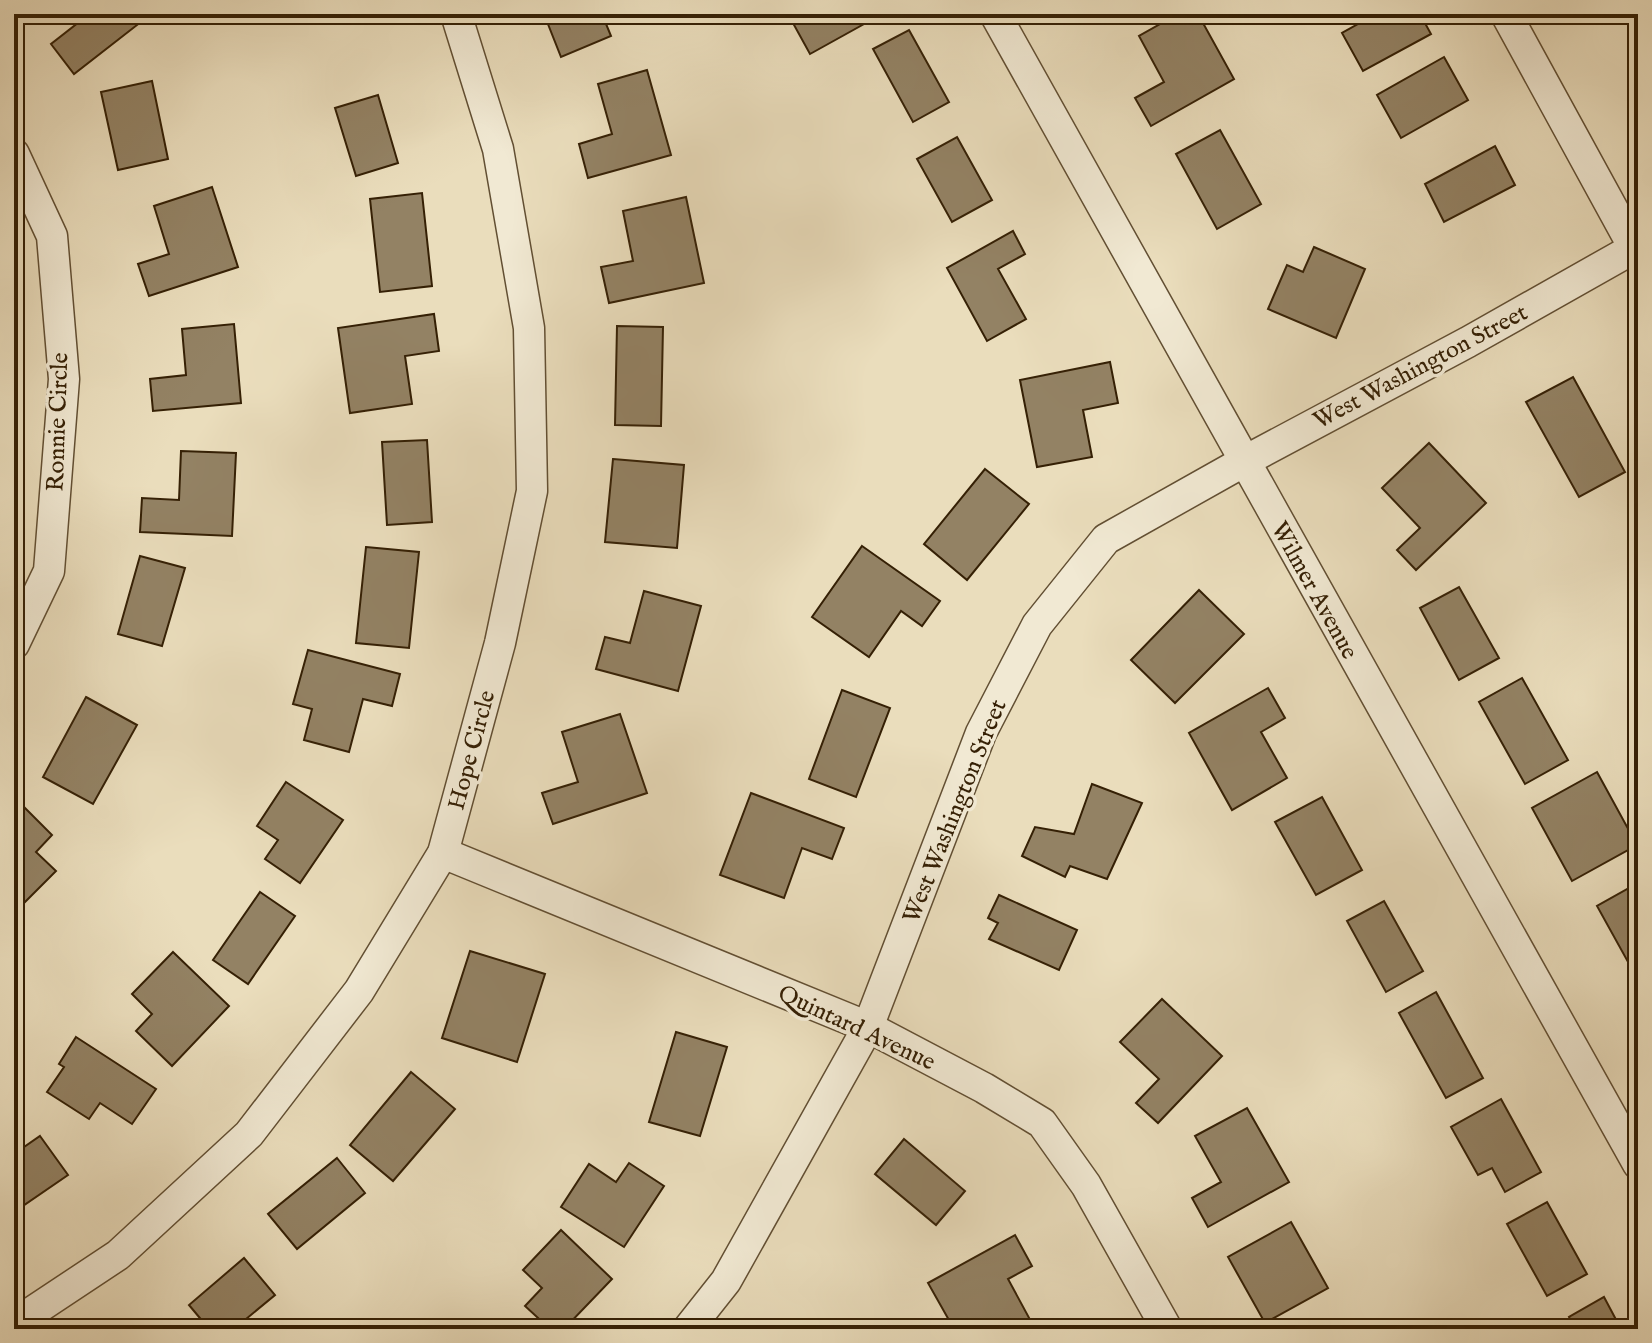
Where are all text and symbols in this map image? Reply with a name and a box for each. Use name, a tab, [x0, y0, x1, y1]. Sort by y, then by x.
street label: West Washington Street	[1308, 298, 1533, 437]
street label: Ronnie Circle	[41, 352, 76, 492]
street label: Wilmer Avenue	[1263, 516, 1364, 665]
street label: Hope Circle	[442, 687, 503, 814]
street label: West Washington Street	[896, 695, 1014, 928]
street label: Quintard Avenue	[773, 978, 940, 1078]

